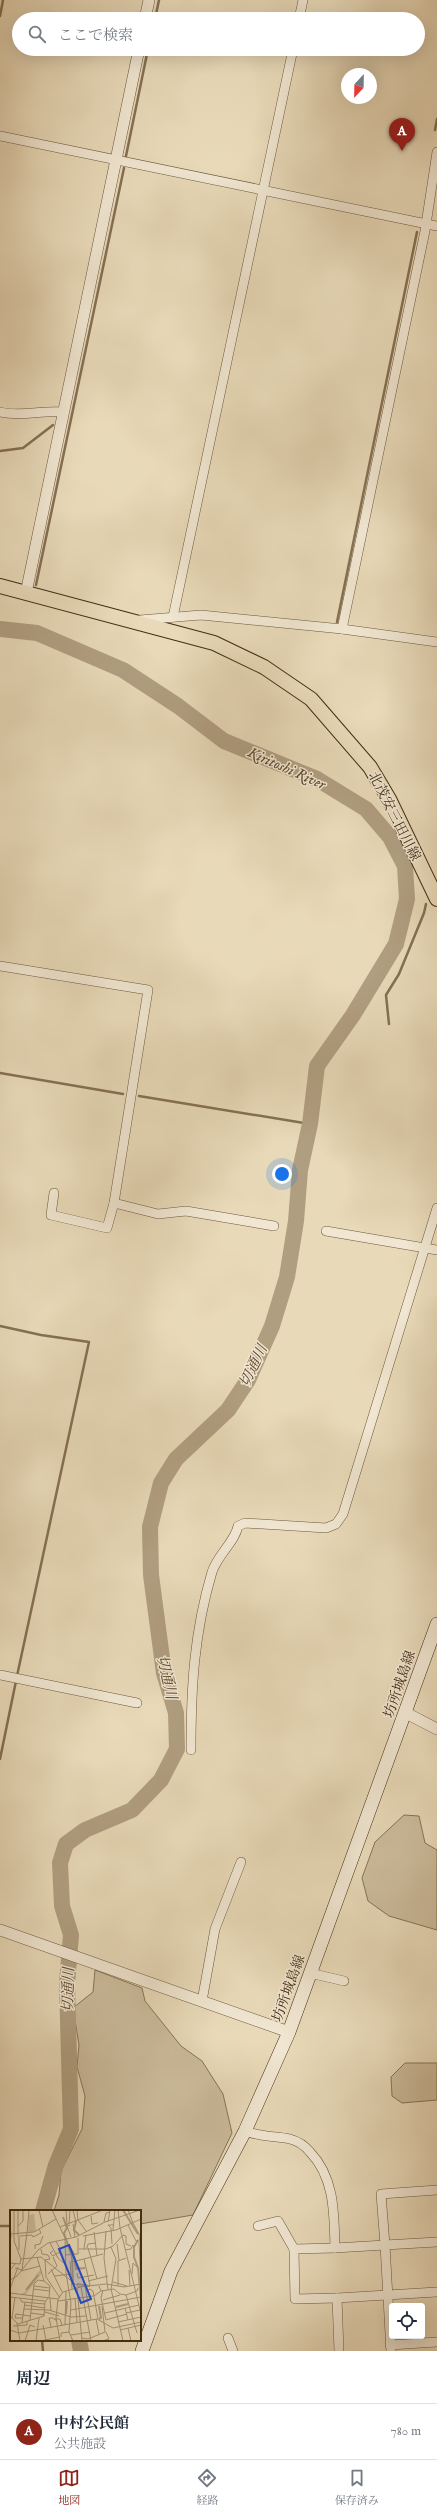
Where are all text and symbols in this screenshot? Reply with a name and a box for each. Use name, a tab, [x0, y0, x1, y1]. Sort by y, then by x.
search box	[12, 12, 425, 56]
icon: search	[26, 23, 48, 45]
text: ここで検索	[58, 26, 133, 45]
north arrow	[341, 68, 377, 104]
pin: A	[389, 118, 415, 151]
water label: Kiritoshi River	[244, 742, 330, 794]
street label: 北茂安三田川線	[364, 769, 424, 864]
your location	[272, 1164, 292, 1184]
water label: 切通川	[235, 1340, 273, 1391]
street label: 坊所城島線	[380, 1648, 420, 1720]
water label: 切通川	[152, 1653, 181, 1703]
street label: 坊所城島線	[269, 1952, 309, 2024]
water label: 切通川	[59, 1965, 78, 2013]
inset map	[10, 2210, 141, 2341]
map controls	[389, 2303, 425, 2339]
button: locate	[389, 2303, 425, 2339]
text: 周辺	[16, 2369, 50, 2390]
text: 中村公民館	[54, 2414, 129, 2433]
text: A	[25, 2423, 33, 2440]
text: 780 m	[391, 2423, 421, 2440]
text: 公共施設	[54, 2436, 106, 2453]
tab: 地図	[58, 2467, 80, 2508]
tab: 経路	[196, 2467, 218, 2508]
tab: 保存済み	[335, 2467, 379, 2508]

